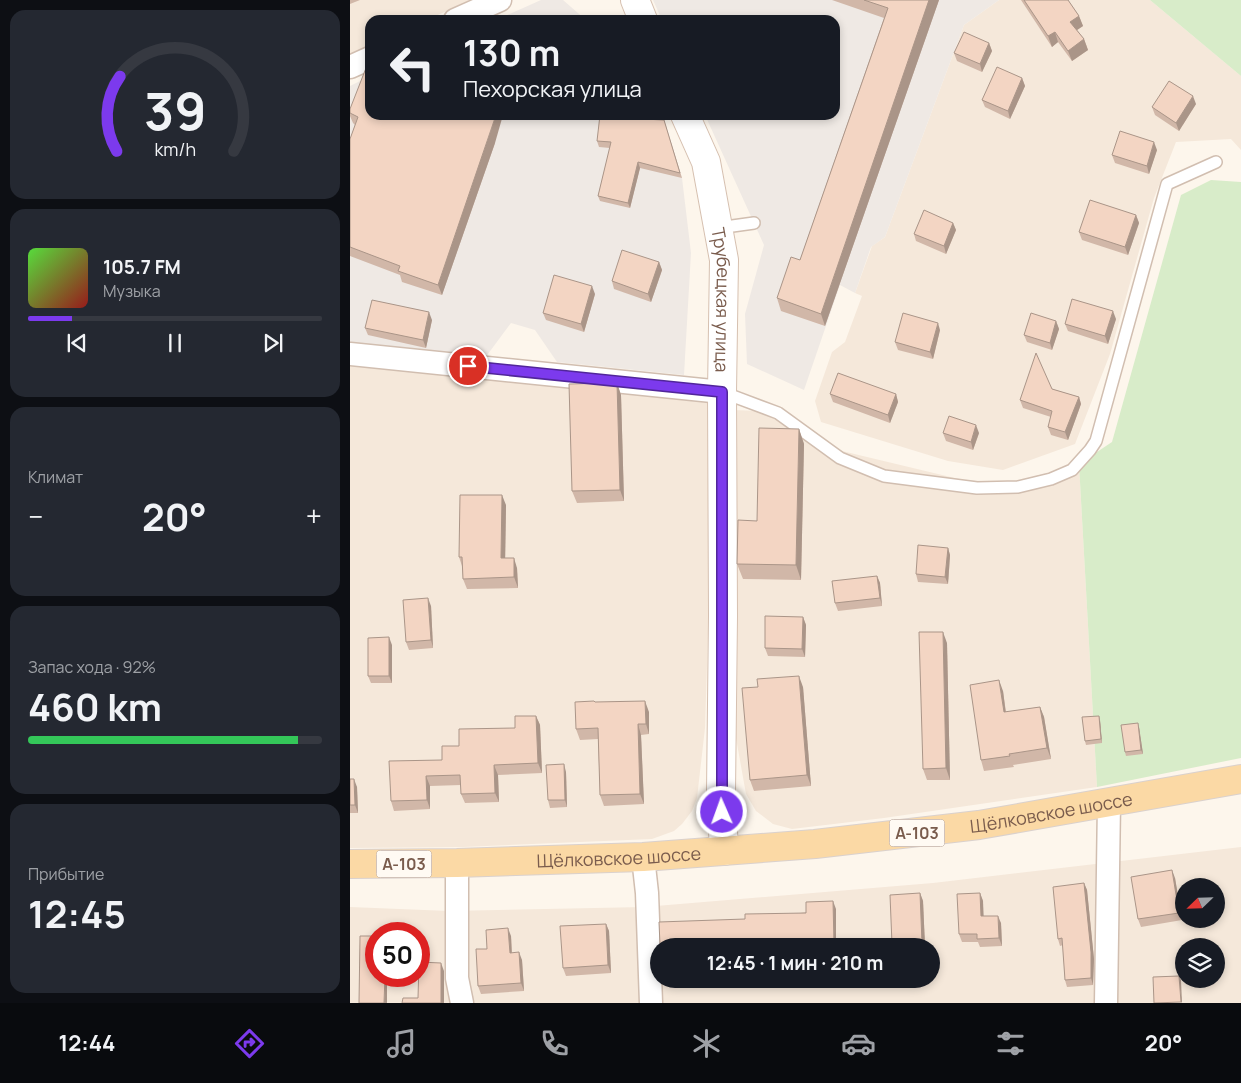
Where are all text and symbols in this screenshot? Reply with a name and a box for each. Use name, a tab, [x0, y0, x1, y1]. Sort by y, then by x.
text: 130 m	[463, 29, 560, 77]
icon: left	[380, 35, 445, 100]
text: Пехорская улица	[463, 74, 642, 104]
text: 39	[144, 75, 206, 146]
text: km/h	[154, 137, 196, 161]
street label: Трубецкая улица	[706, 226, 736, 373]
text: 105.7 FM	[103, 254, 181, 280]
text: Музыка	[103, 280, 161, 302]
icon: previous	[63, 329, 91, 357]
icon: pause	[161, 329, 189, 357]
icon: next	[259, 329, 287, 357]
pin	[447, 345, 489, 387]
icon: arrive	[454, 352, 482, 380]
text: Климат	[28, 466, 83, 488]
text: 20°	[142, 490, 207, 542]
text: −	[28, 497, 43, 535]
text: +	[306, 497, 322, 535]
text: Запас хода · 92%	[28, 656, 156, 678]
text: 460 km	[28, 680, 162, 732]
position arrow	[695, 785, 747, 837]
street label: Щёлковское шоссе	[969, 786, 1134, 838]
road number: А-103	[890, 820, 944, 846]
street label: Щёлковское шоссе	[536, 841, 702, 872]
road number: А-103	[377, 851, 432, 878]
text: Прибытие	[28, 863, 104, 885]
north arrow	[1175, 878, 1225, 928]
map controls	[1175, 878, 1225, 988]
text: 12:45	[28, 887, 126, 939]
speed limit sign: 50	[365, 922, 430, 987]
button: layers	[1175, 938, 1225, 988]
text: 12:45 · 1 мин · 210 m	[707, 950, 883, 976]
icon: directions	[232, 1026, 267, 1061]
icon: music	[384, 1026, 419, 1061]
icon: phone	[537, 1026, 572, 1061]
icon: climate	[689, 1026, 724, 1061]
icon: car	[841, 1026, 876, 1061]
icon: filters	[993, 1026, 1028, 1061]
text: 12:44	[59, 1028, 115, 1058]
text: 20°	[1145, 1028, 1182, 1058]

